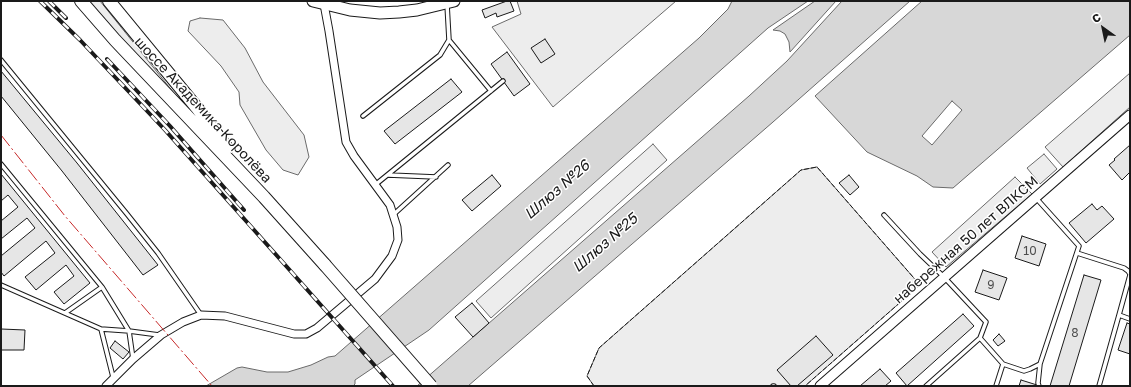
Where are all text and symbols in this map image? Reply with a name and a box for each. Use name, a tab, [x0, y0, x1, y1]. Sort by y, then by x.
north arrow	[1083, 8, 1123, 48]
text: С	[1089, 10, 1103, 25]
street label: шоссе Академика Королёва	[131, 34, 275, 186]
water label: Шлюз №26	[521, 157, 593, 223]
street label: набережная 50 лет ВЛКСМ	[890, 173, 1042, 307]
water label: Шлюз №25	[569, 210, 641, 276]
house number: 10	[1023, 244, 1037, 258]
house number: 9	[987, 278, 995, 292]
house number: 8	[1071, 326, 1079, 340]

